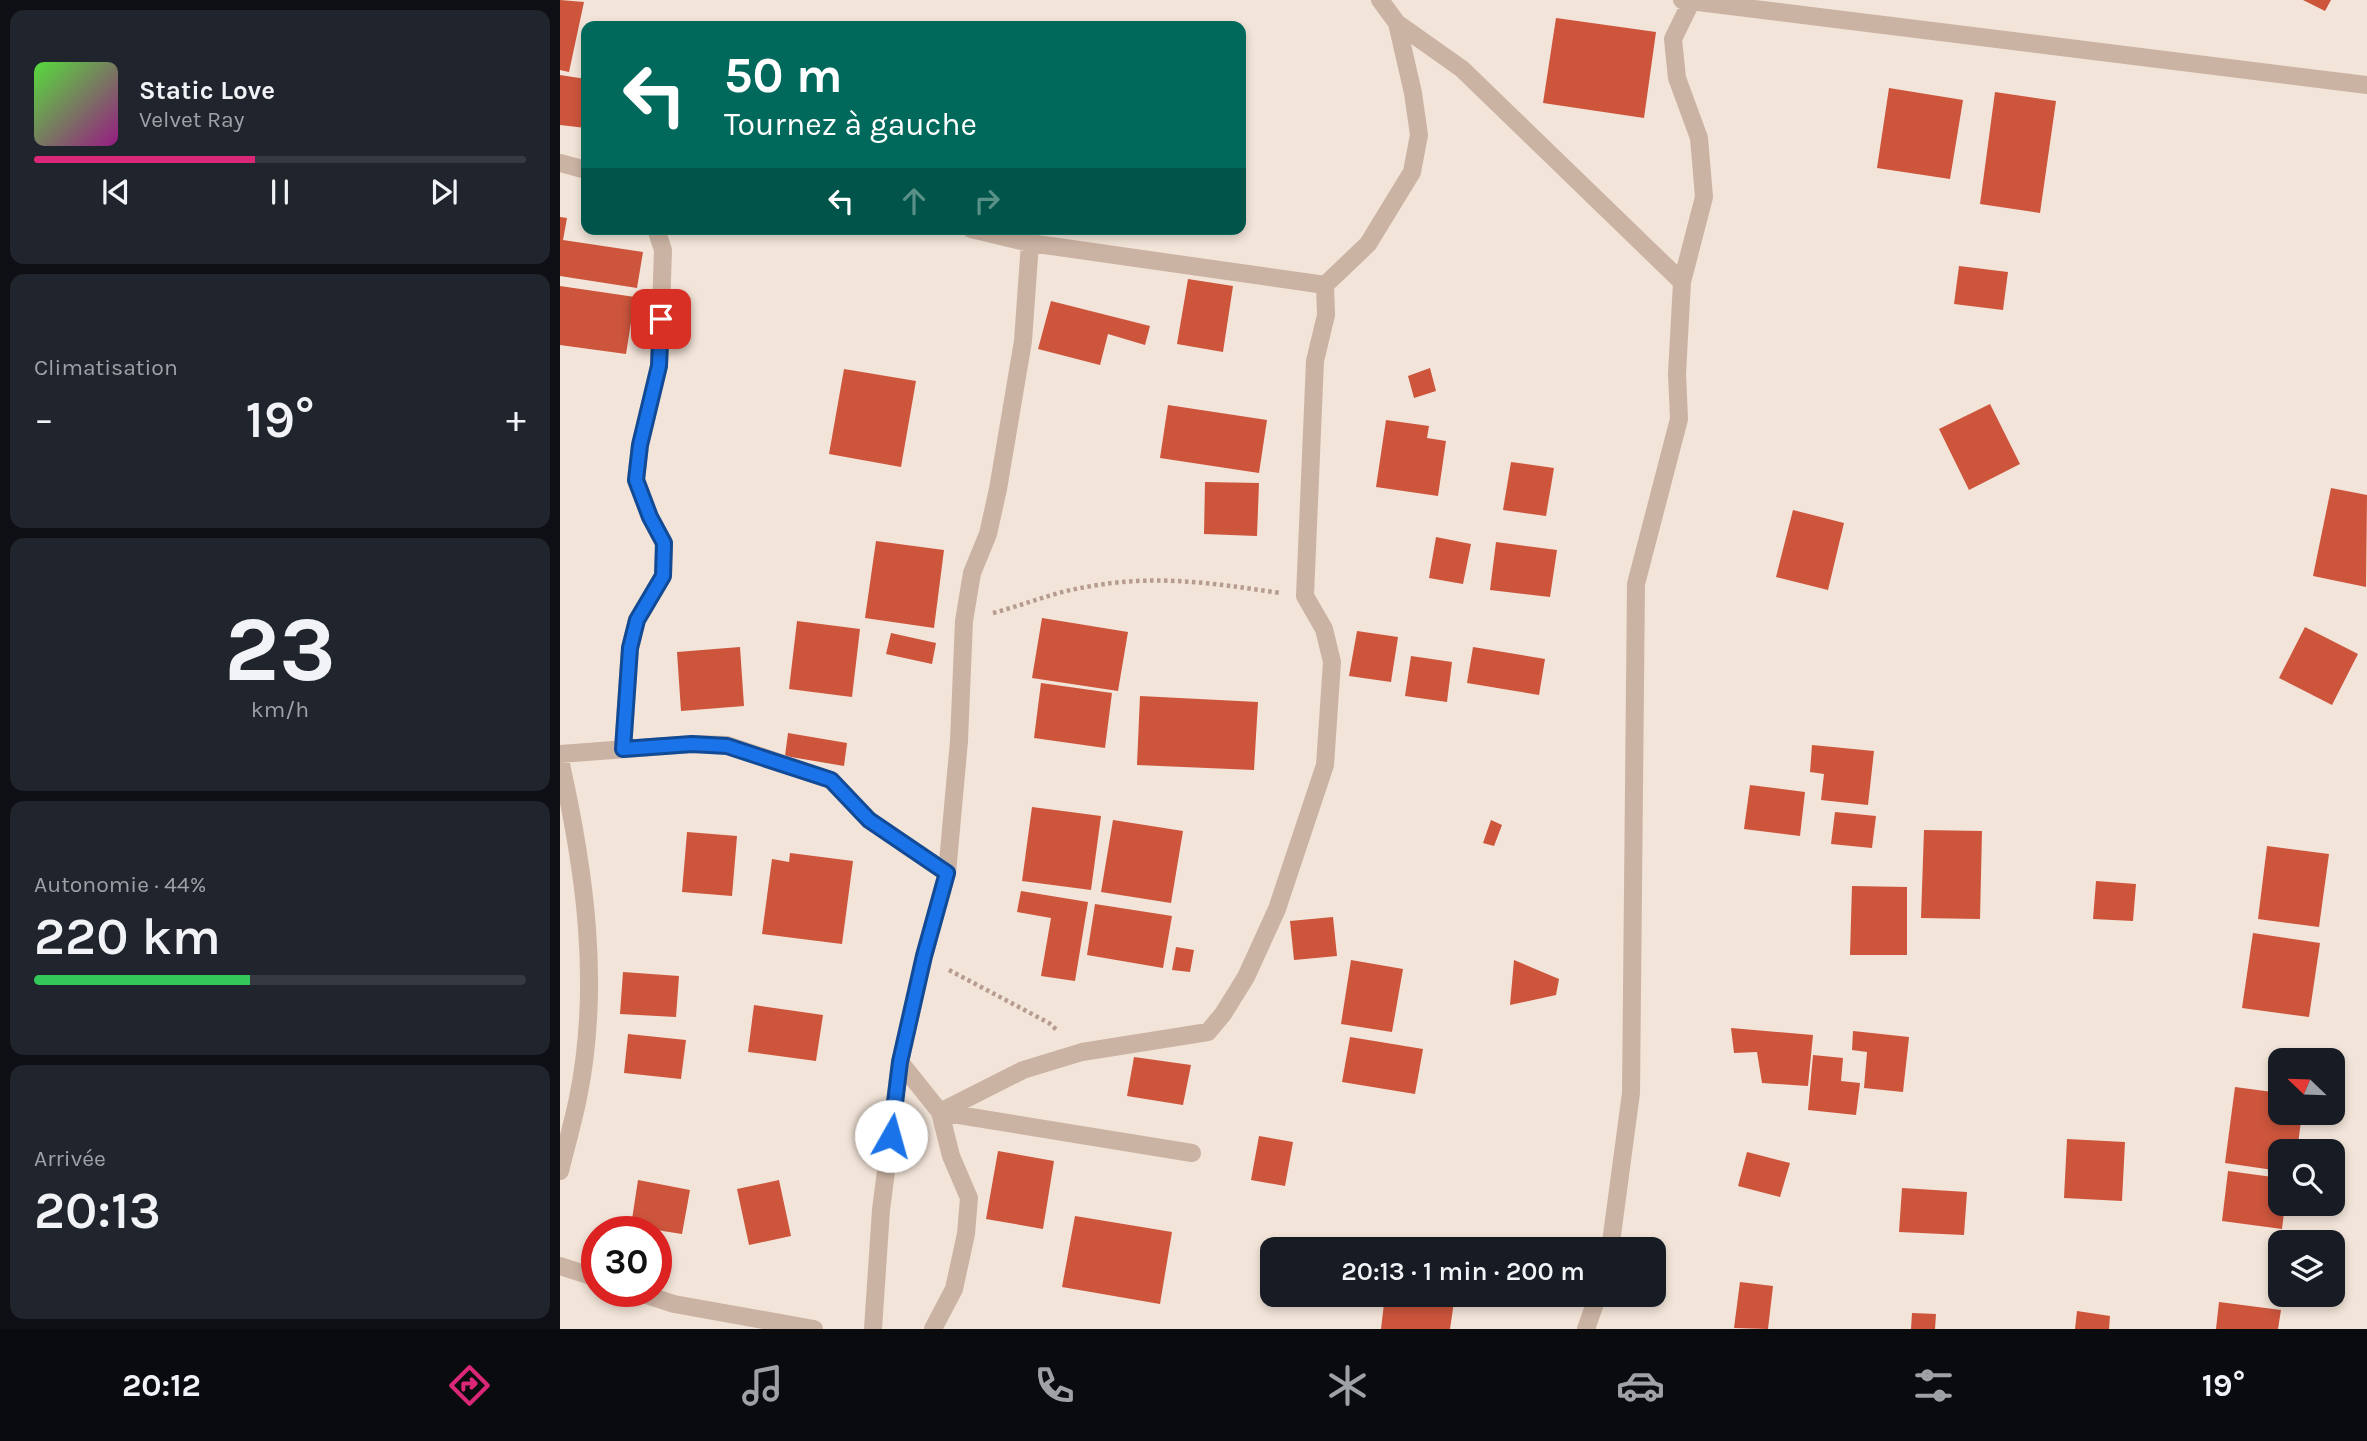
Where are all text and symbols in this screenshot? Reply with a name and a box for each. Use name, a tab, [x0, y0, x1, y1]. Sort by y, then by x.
text: 50 m	[724, 47, 842, 104]
icon: left	[609, 49, 700, 140]
text: Static Love	[139, 75, 275, 106]
text: Velvet Ray	[139, 106, 244, 133]
text: Tournez à gauche	[724, 106, 977, 143]
icon: previous	[97, 173, 135, 211]
icon: pause	[261, 173, 299, 211]
icon: next	[425, 173, 463, 211]
icon: left	[822, 182, 860, 220]
icon: ahead	[895, 182, 933, 220]
icon: right	[968, 182, 1006, 220]
pin	[631, 289, 691, 349]
icon: arrive	[642, 300, 680, 338]
text: Climatisation	[34, 354, 178, 381]
text: 19°	[246, 389, 314, 450]
text: −	[34, 397, 54, 442]
text: +	[506, 397, 526, 442]
text: 23	[224, 597, 336, 703]
text: km/h	[251, 696, 309, 723]
text: Autonomie · 44%	[34, 871, 206, 898]
text: 220 km	[34, 906, 221, 967]
north arrow	[2268, 1048, 2345, 1125]
map controls	[2268, 1048, 2345, 1307]
position arrow	[854, 1099, 928, 1173]
button: search	[2268, 1139, 2345, 1216]
text: Arrivée	[34, 1145, 106, 1172]
text: 20:13	[34, 1180, 161, 1241]
speed limit sign: 30	[581, 1216, 672, 1307]
button: layers	[2268, 1230, 2345, 1307]
text: 20:13 · 1 min · 200 m	[1341, 1256, 1585, 1287]
icon: directions	[445, 1361, 494, 1410]
icon: music	[738, 1361, 787, 1410]
icon: phone	[1030, 1361, 1079, 1410]
icon: climate	[1323, 1361, 1372, 1410]
icon: car	[1616, 1361, 1665, 1410]
icon: filters	[1909, 1361, 1958, 1410]
text: 20:12	[122, 1367, 201, 1404]
text: 19°	[2202, 1367, 2245, 1404]

